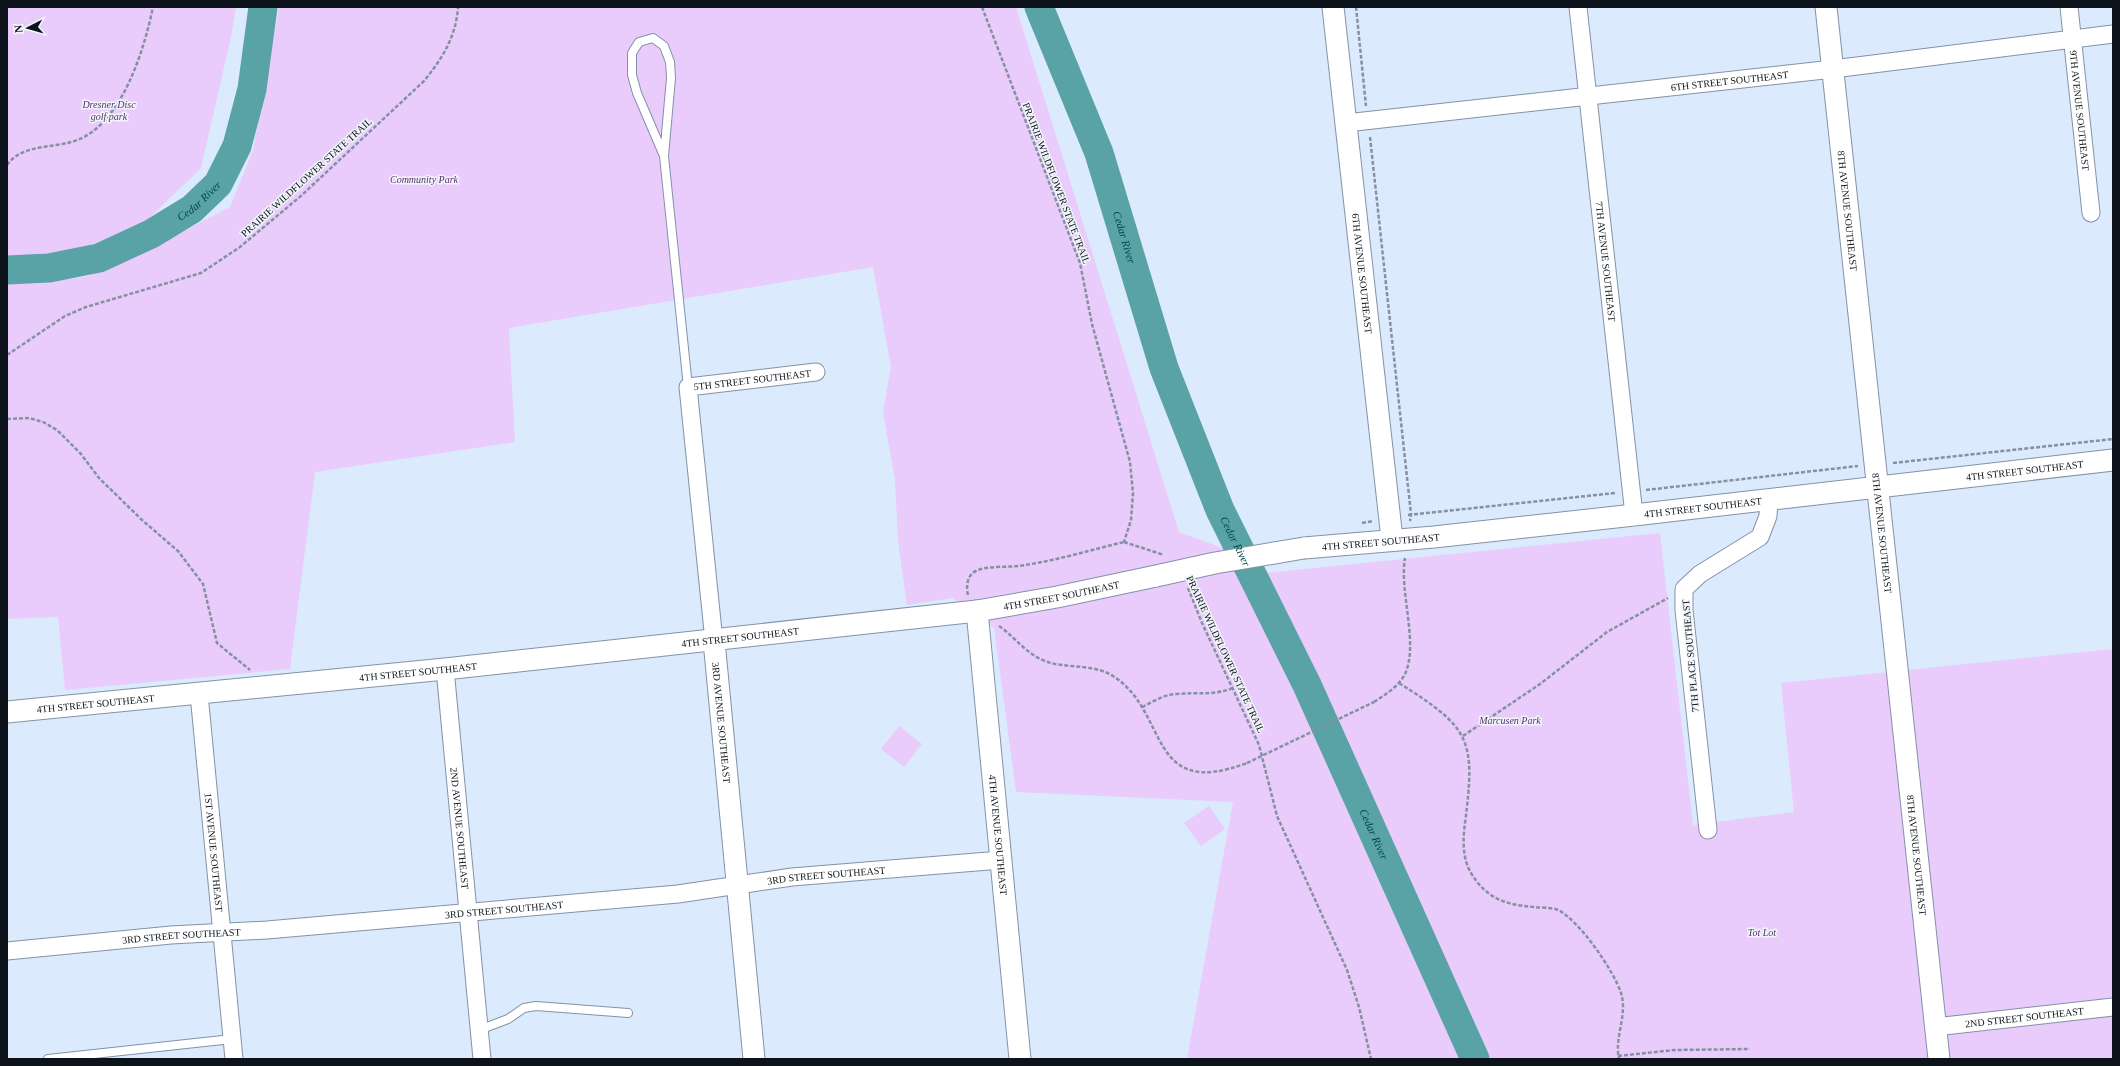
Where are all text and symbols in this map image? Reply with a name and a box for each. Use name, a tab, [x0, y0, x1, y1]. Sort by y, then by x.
north arrow	[8, 8, 48, 48]
text: N	[12, 24, 24, 34]
street label: 9TH AVENUE SOUTHEAST	[2068, 50, 2091, 171]
street label: 6TH STREET SOUTHEAST	[1670, 69, 1789, 93]
park label: Dresner Disc golf park	[81, 99, 136, 122]
street label: PRAIRIE WILDFLOWER STATE TRAIL	[1021, 101, 1092, 265]
street label: PRAIRIE WILDFLOWER STATE TRAIL	[239, 116, 374, 239]
street label: 8TH AVENUE SOUTHEAST	[1835, 150, 1859, 272]
park label: Community Park	[390, 174, 459, 185]
water label: Cedar River	[175, 178, 224, 223]
street label: 7TH AVENUE SOUTHEAST	[1593, 201, 1618, 322]
water label: Cedar River	[1111, 210, 1138, 266]
street label: 6TH AVENUE SOUTHEAST	[1350, 213, 1374, 334]
street label: 5TH STREET SOUTHEAST	[693, 368, 812, 392]
street label: 4TH STREET SOUTHEAST	[1965, 458, 2084, 483]
street label: 8TH AVENUE SOUTHEAST	[1870, 472, 1894, 594]
street label: 4TH STREET SOUTHEAST	[1644, 495, 1762, 520]
water label: Cedar River	[1218, 514, 1253, 569]
street label: 4TH STREET SOUTHEAST	[1321, 531, 1440, 552]
street label: PRAIRIE WILDFLOWER STATE TRAIL	[1184, 574, 1267, 734]
street label: 4TH STREET SOUTHEAST	[1002, 579, 1121, 612]
street label: 7TH PLACE SOUTHEAST	[1680, 599, 1701, 713]
street label: 4TH STREET SOUTHEAST	[681, 625, 800, 649]
street label: 4TH STREET SOUTHEAST	[359, 661, 477, 683]
street label: 3RD AVENUE SOUTHEAST	[710, 662, 733, 784]
street label: 4TH STREET SOUTHEAST	[36, 693, 155, 715]
park label: Marcusen Park	[1478, 715, 1541, 726]
street label: 2ND AVENUE SOUTHEAST	[448, 767, 471, 890]
street label: 4TH AVENUE SOUTHEAST	[987, 774, 1009, 896]
street label: 1ST AVENUE SOUTHEAST	[203, 792, 225, 912]
street label: 8TH AVENUE SOUTHEAST	[1905, 794, 1929, 916]
water label: Cedar River	[1357, 807, 1391, 862]
street label: 3RD STREET SOUTHEAST	[766, 864, 886, 887]
street label: 3RD STREET SOUTHEAST	[445, 899, 564, 920]
street label: 3RD STREET SOUTHEAST	[122, 926, 241, 946]
park label: Tot Lot	[1748, 927, 1776, 938]
street label: 2ND STREET SOUTHEAST	[1965, 1005, 2084, 1030]

